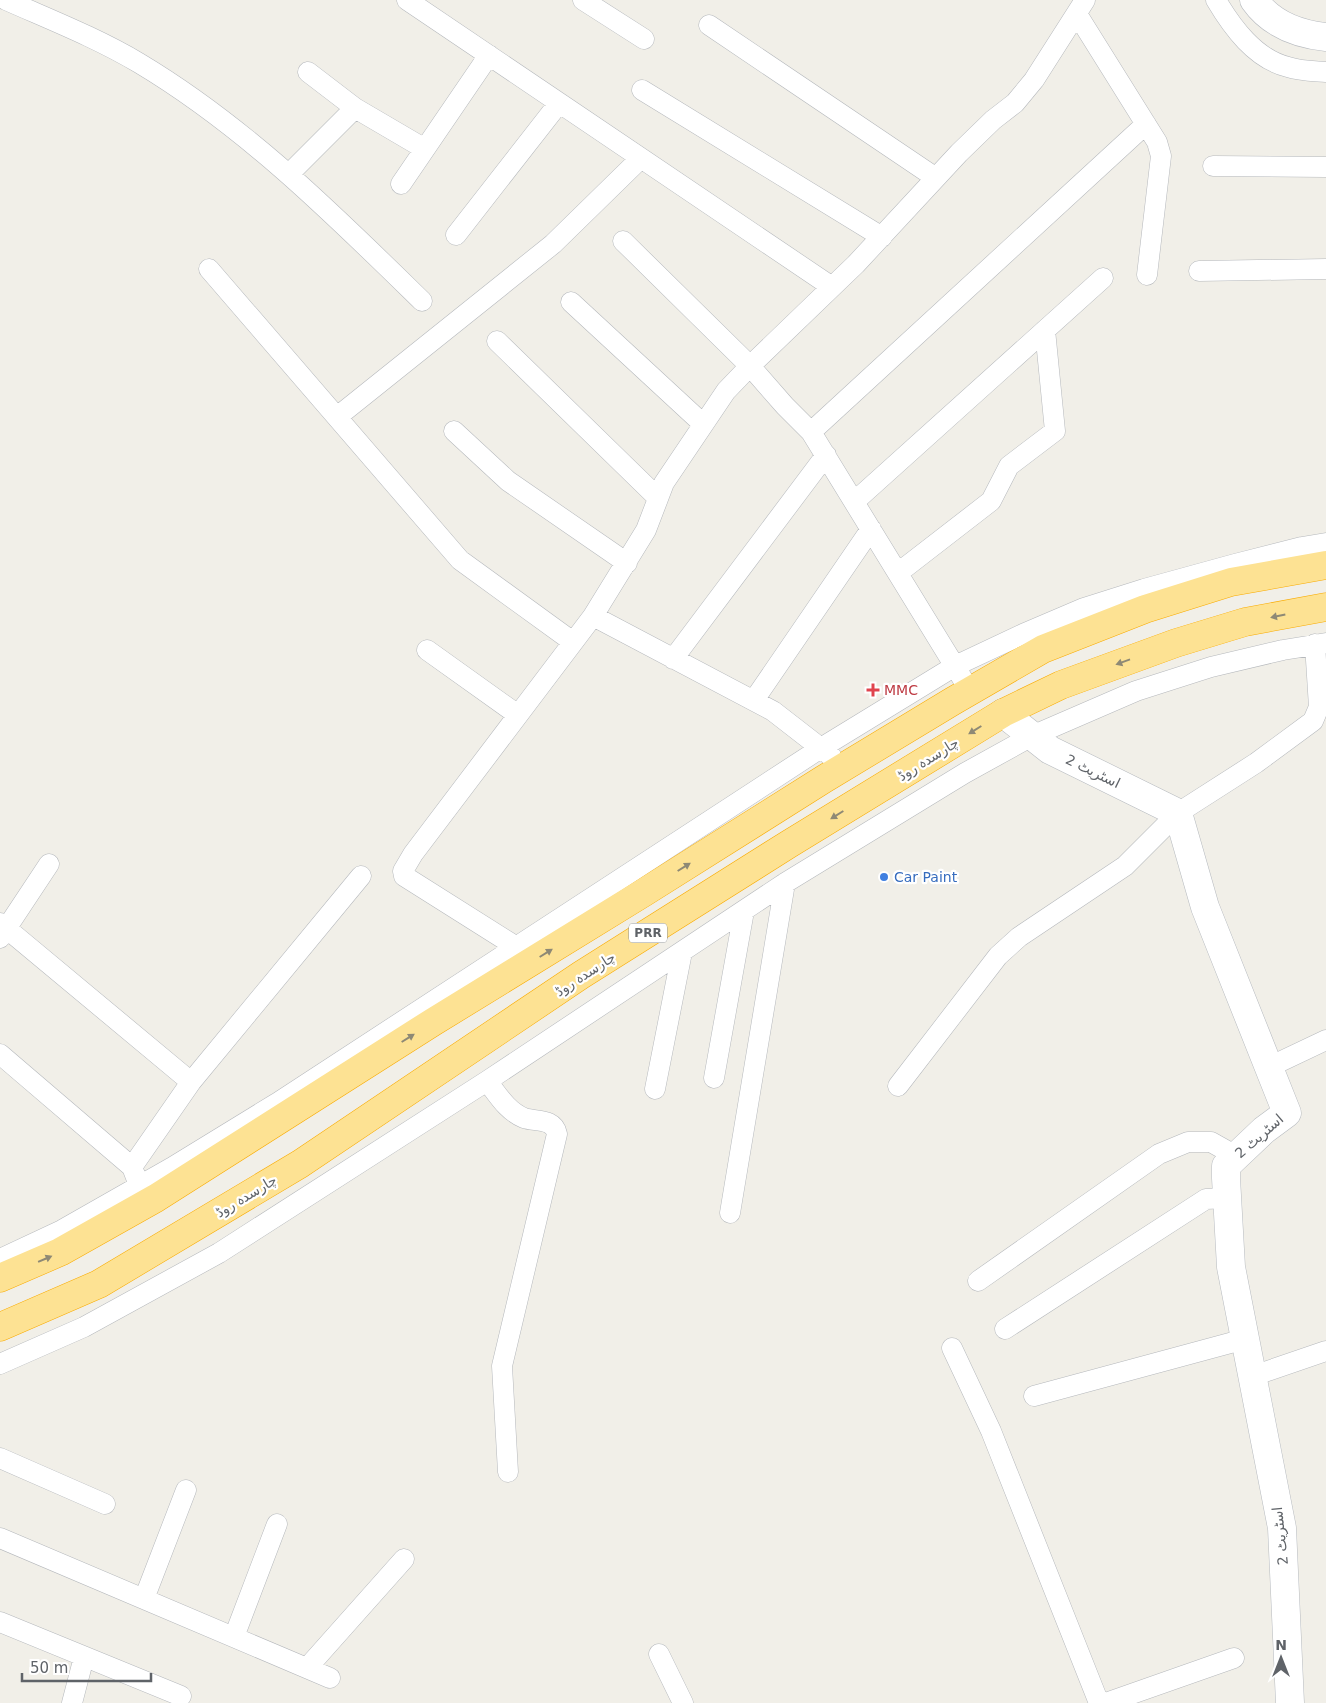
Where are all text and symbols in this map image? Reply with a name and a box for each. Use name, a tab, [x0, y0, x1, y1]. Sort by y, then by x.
one-way arrow	[1270, 612, 1286, 620]
one-way arrow	[1115, 659, 1130, 666]
place label: MMC	[884, 682, 918, 698]
marker: MMC	[866, 683, 880, 697]
one-way arrow	[969, 725, 982, 734]
street label: چارسدہ روڈ	[895, 734, 962, 785]
street label: اسٹریٹ 2	[1063, 751, 1123, 792]
one-way arrow	[830, 810, 843, 819]
one-way arrow	[678, 863, 691, 872]
place label: Car Paint	[894, 869, 958, 885]
marker: Car Paint	[878, 871, 890, 883]
road number: PRR	[629, 924, 667, 942]
one-way arrow	[539, 948, 552, 957]
street label: چارسدہ روڈ	[552, 949, 619, 1000]
one-way arrow	[401, 1033, 414, 1043]
street label: اسٹریٹ 2	[1232, 1111, 1287, 1162]
street label: چارسدہ روڈ	[212, 1171, 280, 1221]
one-way arrow	[38, 1254, 52, 1262]
street label: اسٹریٹ 2	[1269, 1506, 1292, 1566]
north arrow	[1256, 1633, 1306, 1683]
text: N	[1275, 1637, 1287, 1653]
scale bar	[22, 1650, 151, 1682]
text: 50 m	[30, 1659, 68, 1677]

